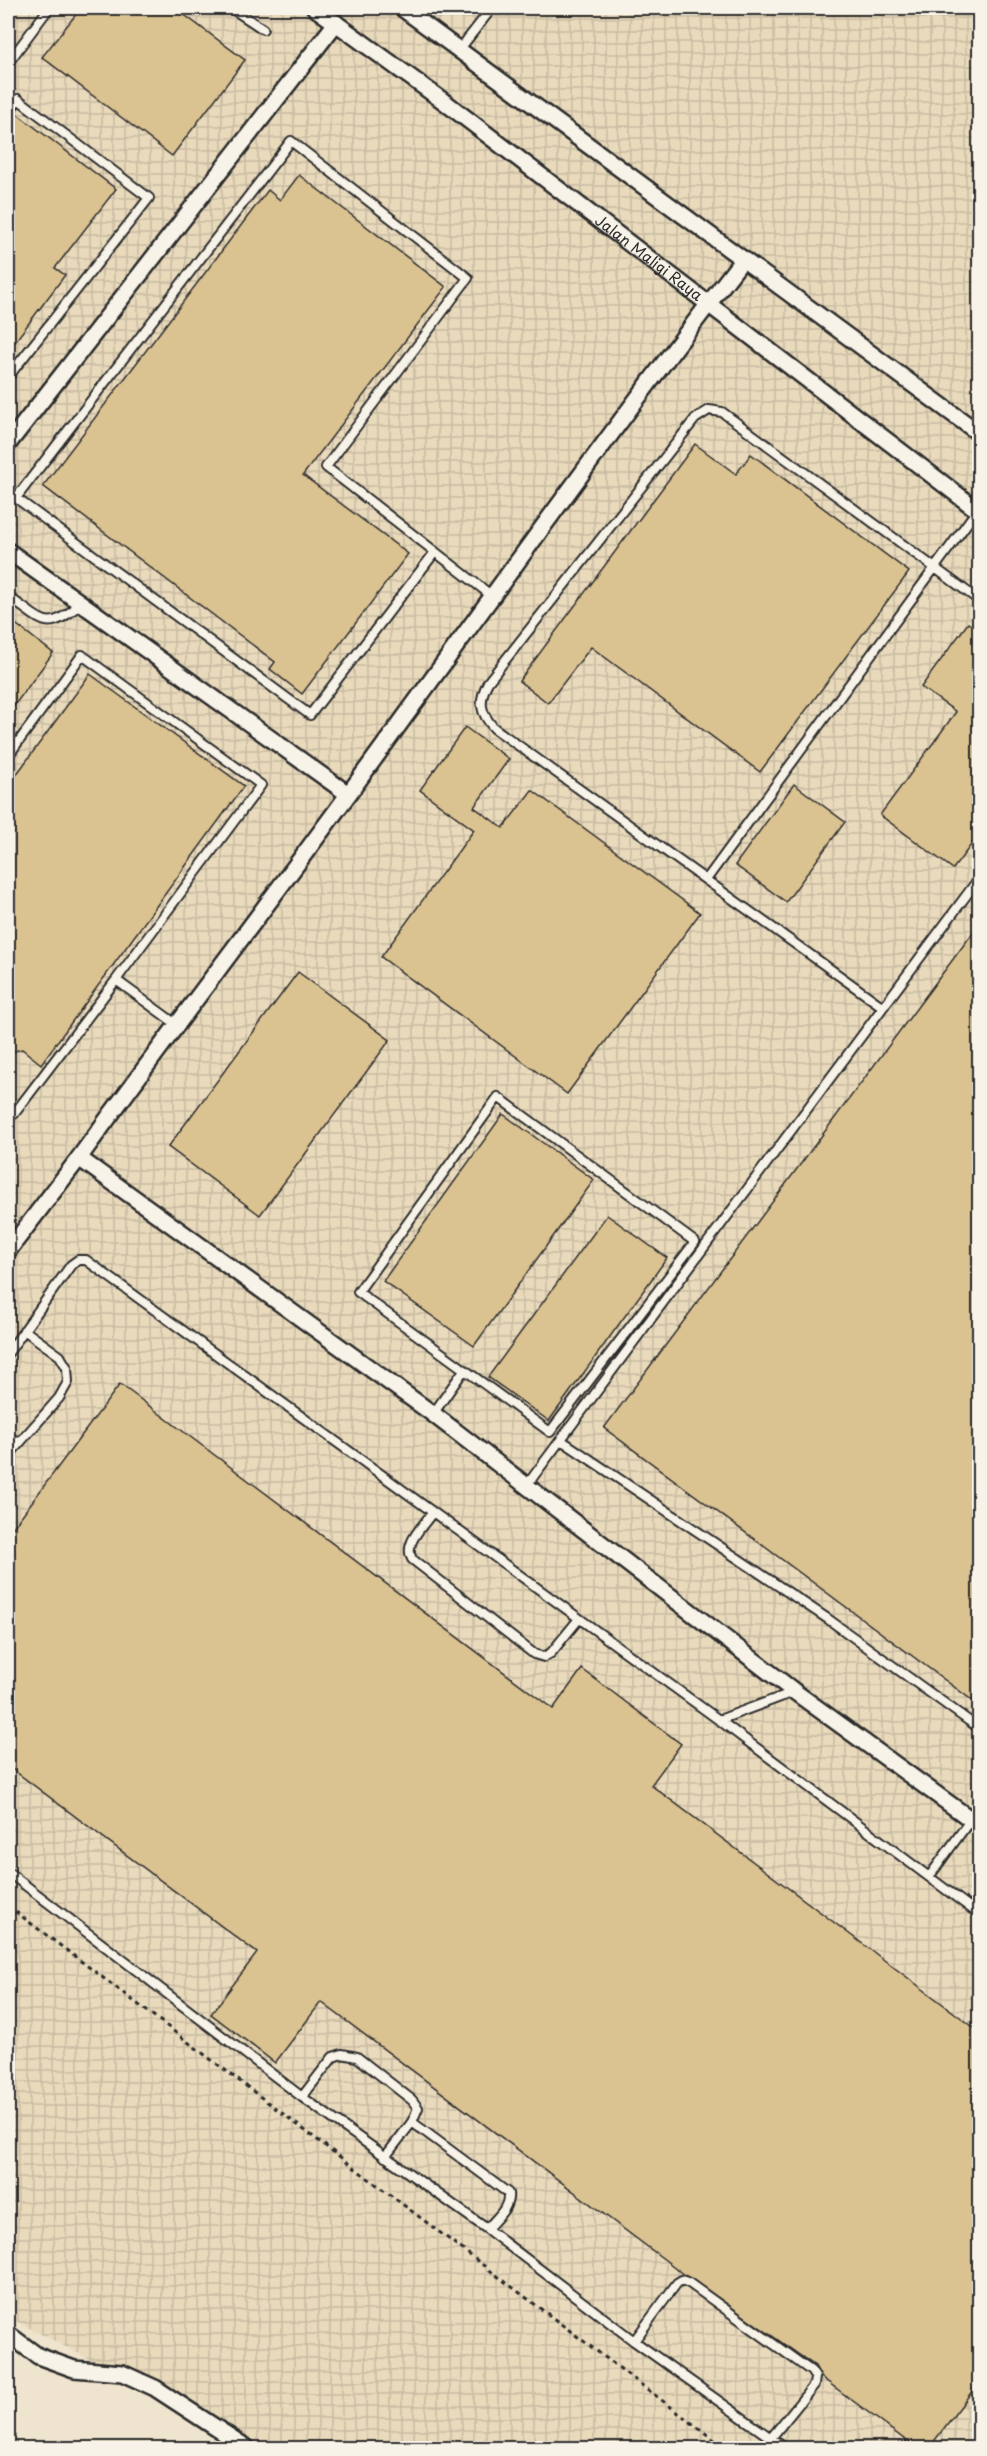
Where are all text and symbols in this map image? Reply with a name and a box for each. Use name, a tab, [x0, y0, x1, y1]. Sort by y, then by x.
street label: Jalan Maligi Raya	[591, 208, 709, 306]

